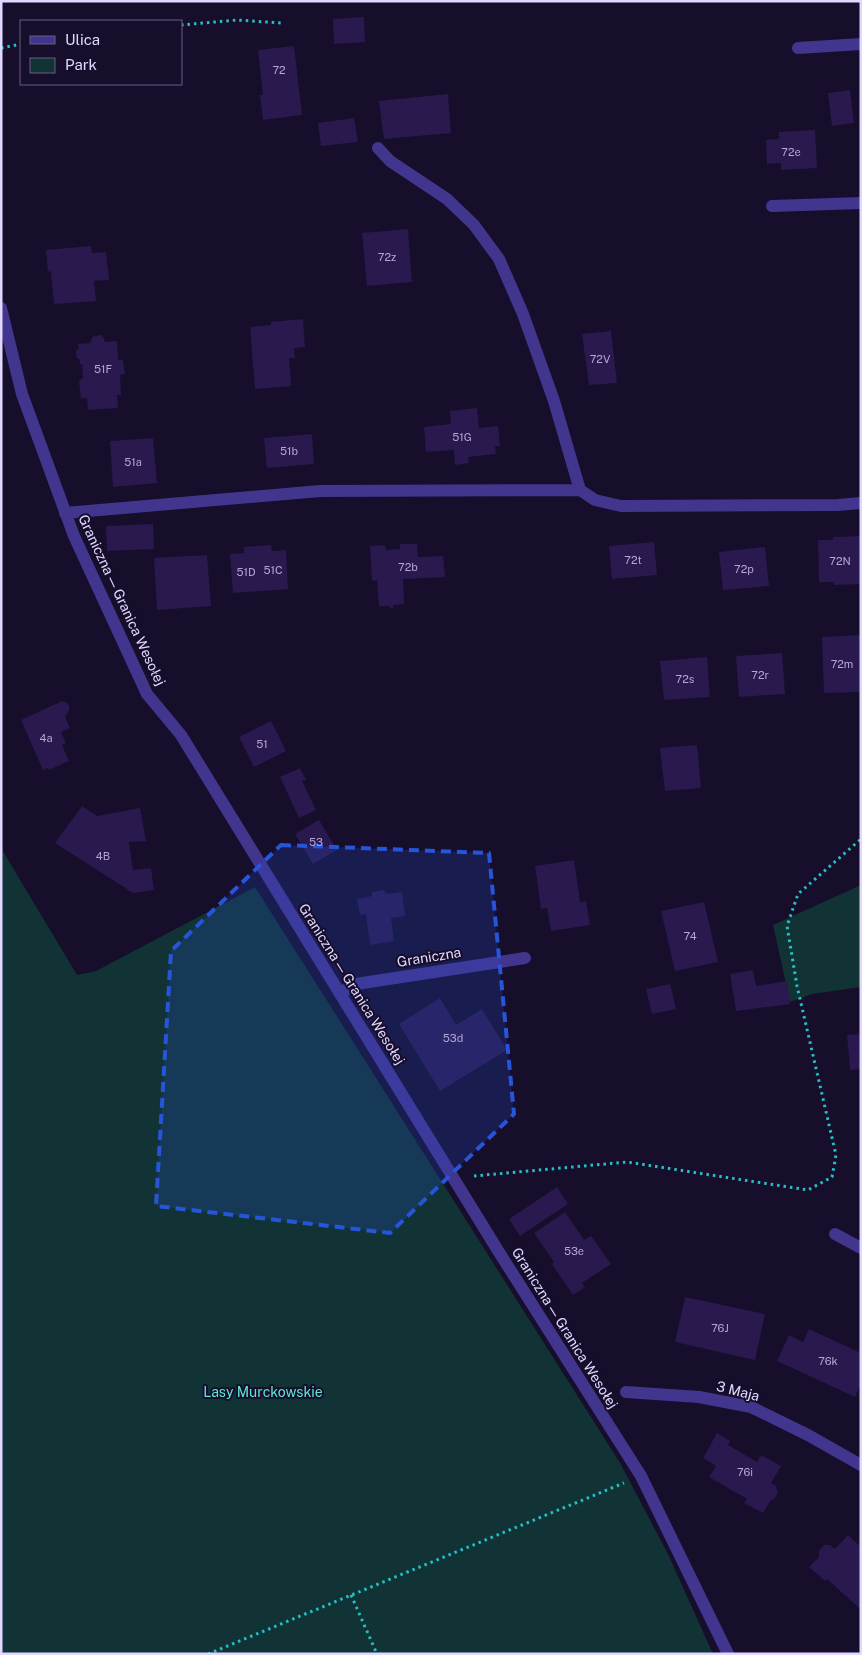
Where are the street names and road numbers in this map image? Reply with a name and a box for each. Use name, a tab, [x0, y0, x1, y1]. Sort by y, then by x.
street label: Graniczna — Granica Wesołej	[75, 512, 169, 688]
street label: Graniczna — Granica Wesołej	[296, 901, 408, 1067]
street label: Graniczna	[396, 944, 462, 970]
street label: Graniczna — Granica Wesołej	[509, 1245, 621, 1411]
street label: 3 Maja	[715, 1378, 761, 1404]

